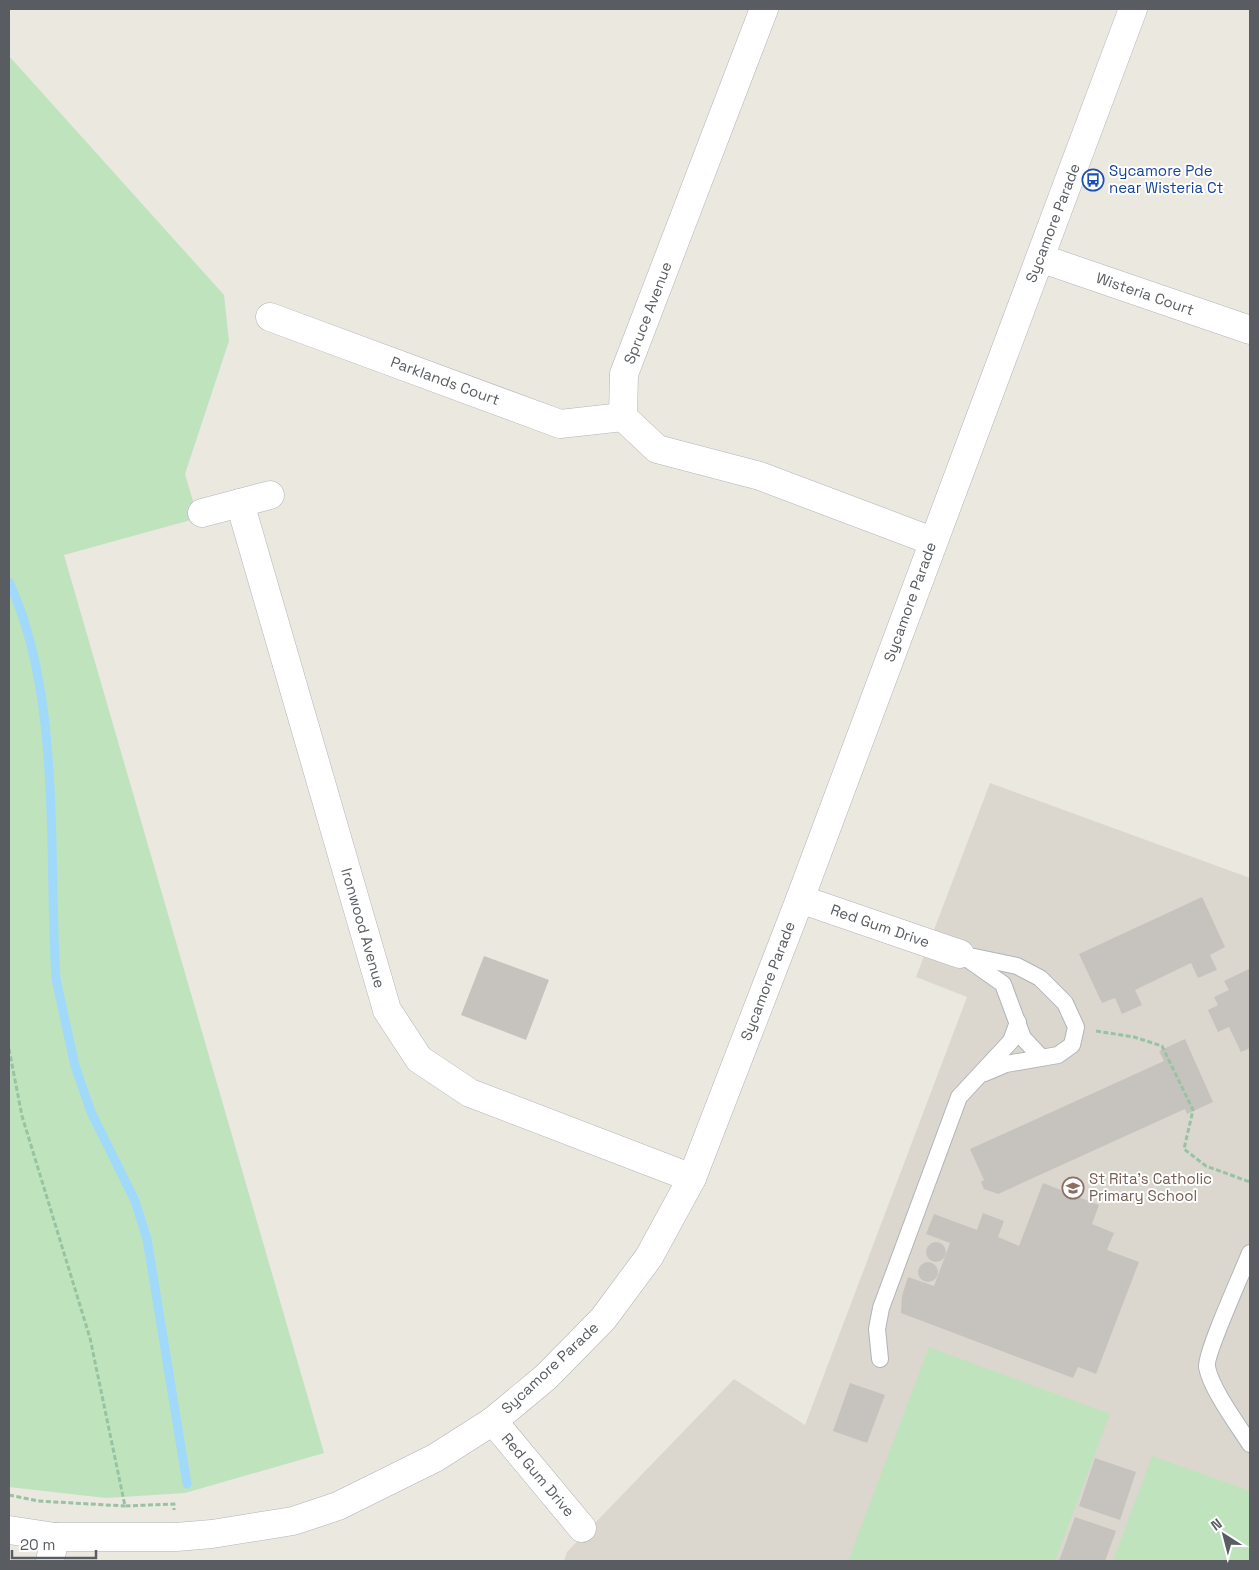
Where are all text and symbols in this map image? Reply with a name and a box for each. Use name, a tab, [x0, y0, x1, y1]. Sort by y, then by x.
street label: Sycamore Parade	[1021, 160, 1084, 285]
place label: Sycamore Pde near Wisteria Ct	[1109, 161, 1224, 197]
bus stop icon: Sycamore Pde near Wisteria Ct	[1081, 168, 1105, 192]
street label: Spruce Avenue	[619, 259, 676, 367]
street label: Wisteria Court	[1094, 268, 1197, 319]
street label: Parklands Court	[388, 352, 502, 409]
street label: Sycamore Parade	[879, 539, 940, 664]
street label: Ironwood Avenue	[337, 866, 390, 990]
street label: Red Gum Drive	[828, 900, 932, 951]
street label: Sycamore Parade	[736, 918, 799, 1043]
place label: St Rita's Catholic Primary School	[1089, 1169, 1212, 1205]
school or university icon: St Rita's Catholic Primary School	[1061, 1176, 1085, 1200]
street label: Sycamore Parade	[497, 1318, 602, 1418]
street label: Red Gum Drive	[498, 1429, 579, 1521]
north arrow	[1199, 1510, 1249, 1560]
text: N	[1207, 1514, 1225, 1535]
scale bar	[12, 1528, 96, 1560]
text: 20 m	[20, 1535, 55, 1554]

